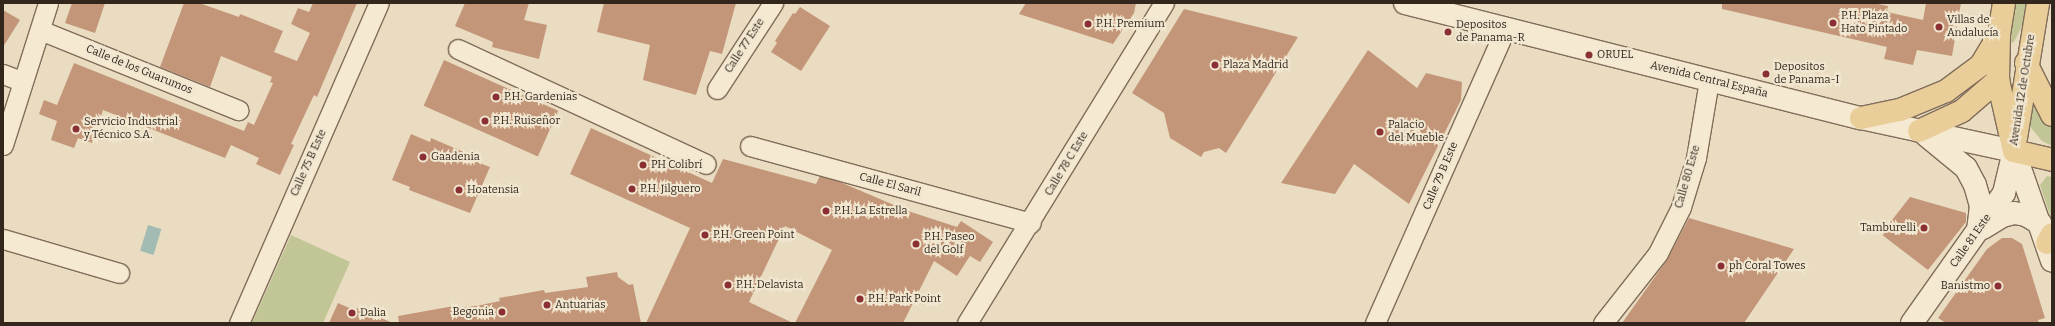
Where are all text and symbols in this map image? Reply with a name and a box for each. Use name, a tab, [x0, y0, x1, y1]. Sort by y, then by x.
place label: P.H. Plaza Hato Pintado	[1841, 10, 1907, 36]
place label: Villas de Andalucía	[1947, 14, 1999, 40]
street label: Calle 77 Este	[722, 16, 768, 76]
place label: P.H. Premium	[1096, 17, 1165, 31]
marker: P.H. Plaza Hato Pintado	[1828, 18, 1838, 28]
marker: P.H. Premium	[1083, 19, 1093, 29]
place label: Depositos de Panama-R	[1456, 19, 1525, 45]
marker: Villas de Andalucía	[1934, 22, 1944, 32]
marker: Depositos de Panama-R	[1443, 27, 1453, 37]
street label: Avenida 12 de Octubre	[2008, 33, 2038, 147]
street label: Calle de los Guarumos	[84, 43, 194, 97]
place label: ORUEL	[1597, 48, 1633, 62]
marker: ORUEL	[1584, 50, 1594, 60]
place label: Plaza Madrid	[1223, 58, 1289, 72]
street label: Avenida Central España	[1649, 59, 1769, 101]
marker: Plaza Madrid	[1210, 60, 1220, 70]
place label: Depositos de Panama-I	[1774, 61, 1839, 87]
marker: Depositos de Panama-I	[1761, 69, 1771, 79]
place label: P.H. Gardenias	[504, 90, 577, 104]
marker: P.H. Gardenias	[491, 92, 501, 102]
place label: P.H. Ruiseñor	[493, 114, 560, 128]
place label: Servicio Industrial y Técnico S.A.	[84, 116, 178, 142]
marker: P.H. Ruiseñor	[480, 116, 490, 126]
place label: Palacio del Mueble	[1388, 119, 1444, 145]
marker: Servicio Industrial y Técnico S.A.	[71, 124, 81, 134]
street label: Calle 75 B Este	[288, 127, 330, 199]
marker: Palacio del Mueble	[1375, 127, 1385, 137]
street label: Calle 78 C Este	[1043, 129, 1091, 199]
street label: Calle 79 B Este	[1421, 140, 1461, 212]
street label: Calle 80 Este	[1673, 144, 1703, 210]
place label: Gaadenia	[431, 150, 480, 164]
marker: Gaadenia	[418, 152, 428, 162]
place label: PH Colibrí	[651, 158, 702, 172]
marker: PH Colibrí	[638, 160, 648, 170]
street label: Calle El Saril	[858, 170, 922, 200]
place label: P.H. Jilguero	[640, 182, 701, 196]
place label: Hoatensia	[467, 183, 519, 197]
marker: P.H. Jilguero	[627, 184, 637, 194]
marker: Hoatensia	[454, 185, 464, 195]
place label: P.H. La Estrella	[834, 204, 908, 218]
marker: P.H. La Estrella	[821, 206, 831, 216]
street label: Calle 81 Este	[1948, 212, 1994, 270]
place label: Tamburelli	[1860, 221, 1916, 235]
marker: Tamburelli	[1919, 223, 1929, 233]
place label: P.H. Green Point	[713, 228, 795, 242]
marker: P.H. Green Point	[700, 230, 710, 240]
place label: P.H. Paseo del Golf	[924, 231, 975, 257]
marker: P.H. Paseo del Golf	[911, 239, 921, 249]
place label: ph Coral Towes	[1729, 259, 1805, 273]
marker: ph Coral Towes	[1716, 261, 1726, 271]
place label: P.H. Delavista	[736, 278, 803, 292]
place label: Banistmo	[1941, 279, 1990, 293]
marker: P.H. Delavista	[723, 280, 733, 290]
marker: Banistmo	[1993, 281, 2003, 291]
place label: P.H. Park Point	[868, 292, 941, 306]
marker: P.H. Park Point	[855, 294, 865, 304]
place label: Antuarias	[555, 298, 605, 312]
marker: Antuarias	[542, 300, 552, 310]
place label: Begonia	[453, 305, 494, 319]
place label: Dalia	[360, 306, 386, 320]
marker: Begonia	[497, 307, 507, 317]
marker: Dalia	[347, 308, 357, 318]

